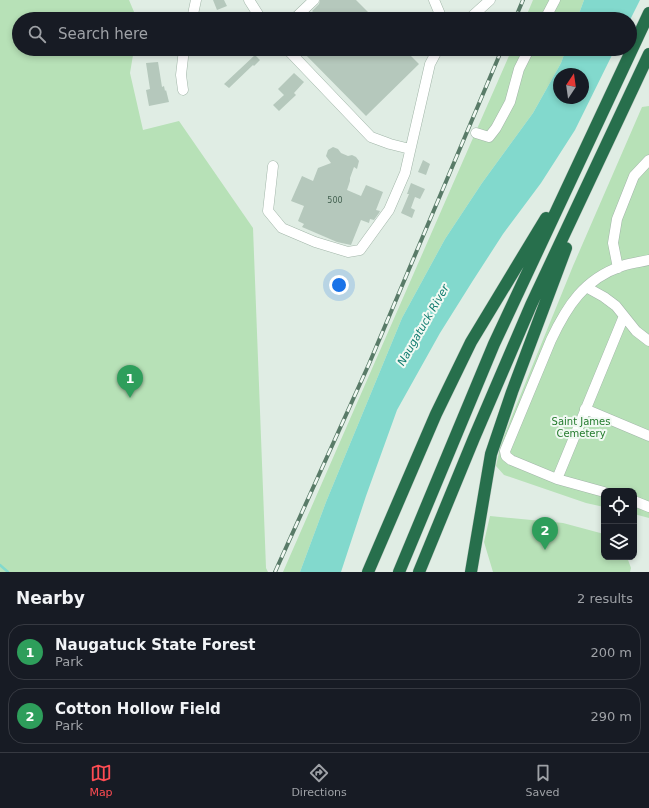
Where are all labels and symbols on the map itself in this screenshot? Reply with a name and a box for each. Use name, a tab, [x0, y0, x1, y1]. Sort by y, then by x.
north arrow	[553, 68, 589, 104]
house number: 500	[327, 196, 343, 205]
your location	[329, 275, 349, 295]
water label: Naugatuck River	[395, 281, 453, 368]
pin: 1	[117, 365, 143, 398]
park label: Saint James Cemetery	[552, 416, 610, 439]
pin: 2	[532, 517, 558, 550]

